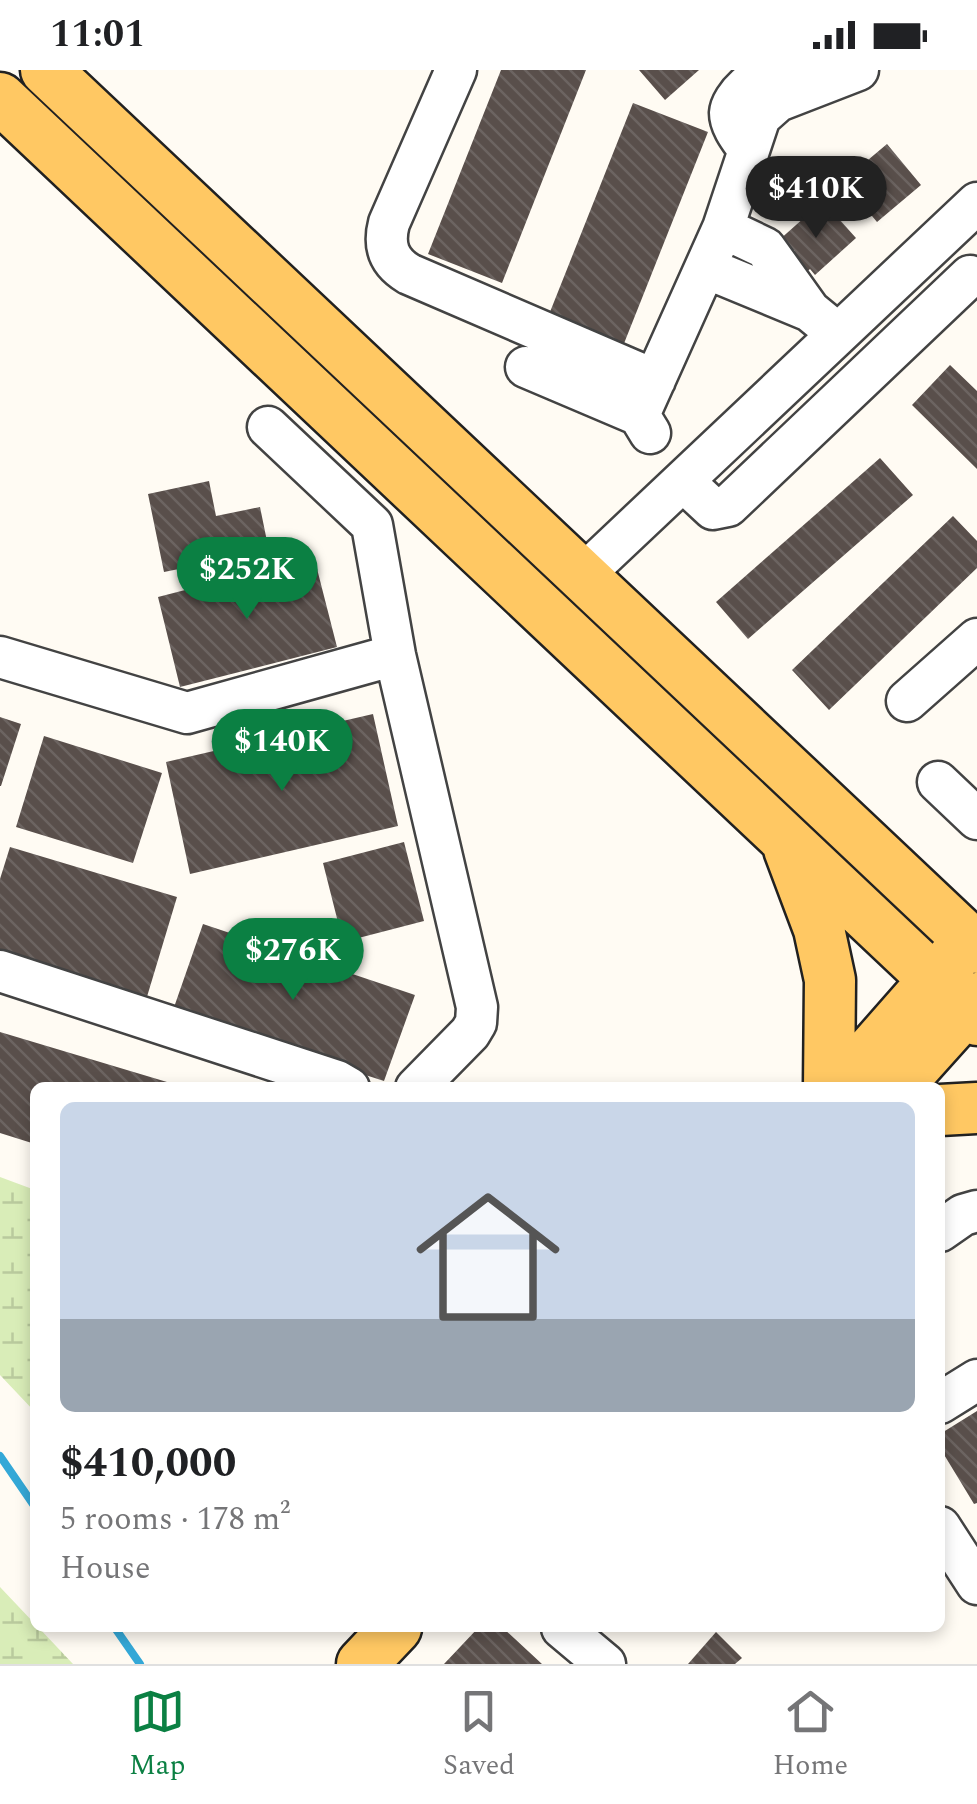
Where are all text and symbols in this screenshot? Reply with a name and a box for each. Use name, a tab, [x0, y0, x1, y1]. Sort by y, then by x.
text: 11:01	[50, 6, 145, 64]
pin: $410K	[746, 156, 886, 241]
text: $410K	[768, 164, 864, 213]
pin: $252K	[177, 537, 317, 622]
text: $252K	[199, 545, 295, 594]
pin: $140K	[212, 709, 352, 794]
text: $140K	[234, 717, 330, 766]
pin: $276K	[223, 918, 363, 1003]
text: $276K	[245, 926, 341, 975]
icon: home	[398, 1167, 578, 1347]
text: $410,000	[60, 1432, 236, 1495]
text: 5 rooms · 178 m²	[60, 1495, 290, 1544]
text: House	[60, 1544, 150, 1593]
tab: Map	[129, 1684, 185, 1787]
tab: Saved	[443, 1684, 515, 1787]
tab: Home	[773, 1684, 848, 1787]

